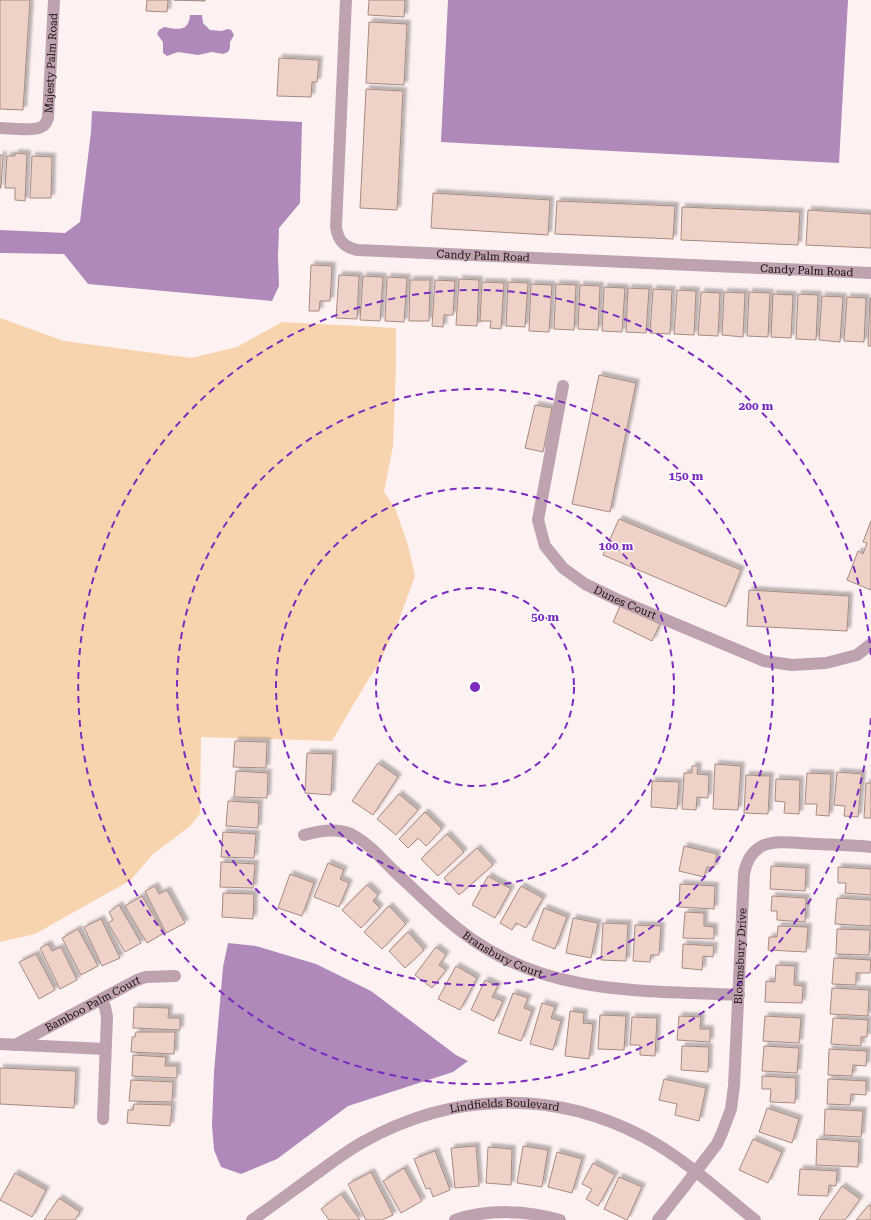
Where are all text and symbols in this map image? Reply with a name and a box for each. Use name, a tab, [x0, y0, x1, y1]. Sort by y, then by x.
street label: Majesty Palm Road	[42, 13, 60, 114]
street label: Candy Palm Road	[436, 248, 530, 265]
street label: Candy Palm Road	[760, 262, 854, 279]
text: 200 m	[739, 399, 774, 413]
text: 150 m	[669, 469, 704, 483]
text: 100 m	[599, 539, 634, 553]
street label: Dunes Court	[592, 583, 658, 622]
text: 50 m	[531, 610, 559, 624]
centre of rings	[468, 680, 482, 694]
street label: Bloomsbury Drive	[732, 908, 749, 1005]
street label: Bransbury Court	[460, 929, 544, 981]
street label: Bamboo Palm Court	[43, 973, 142, 1035]
street label: Lindfields Boulevard	[449, 1097, 560, 1116]

